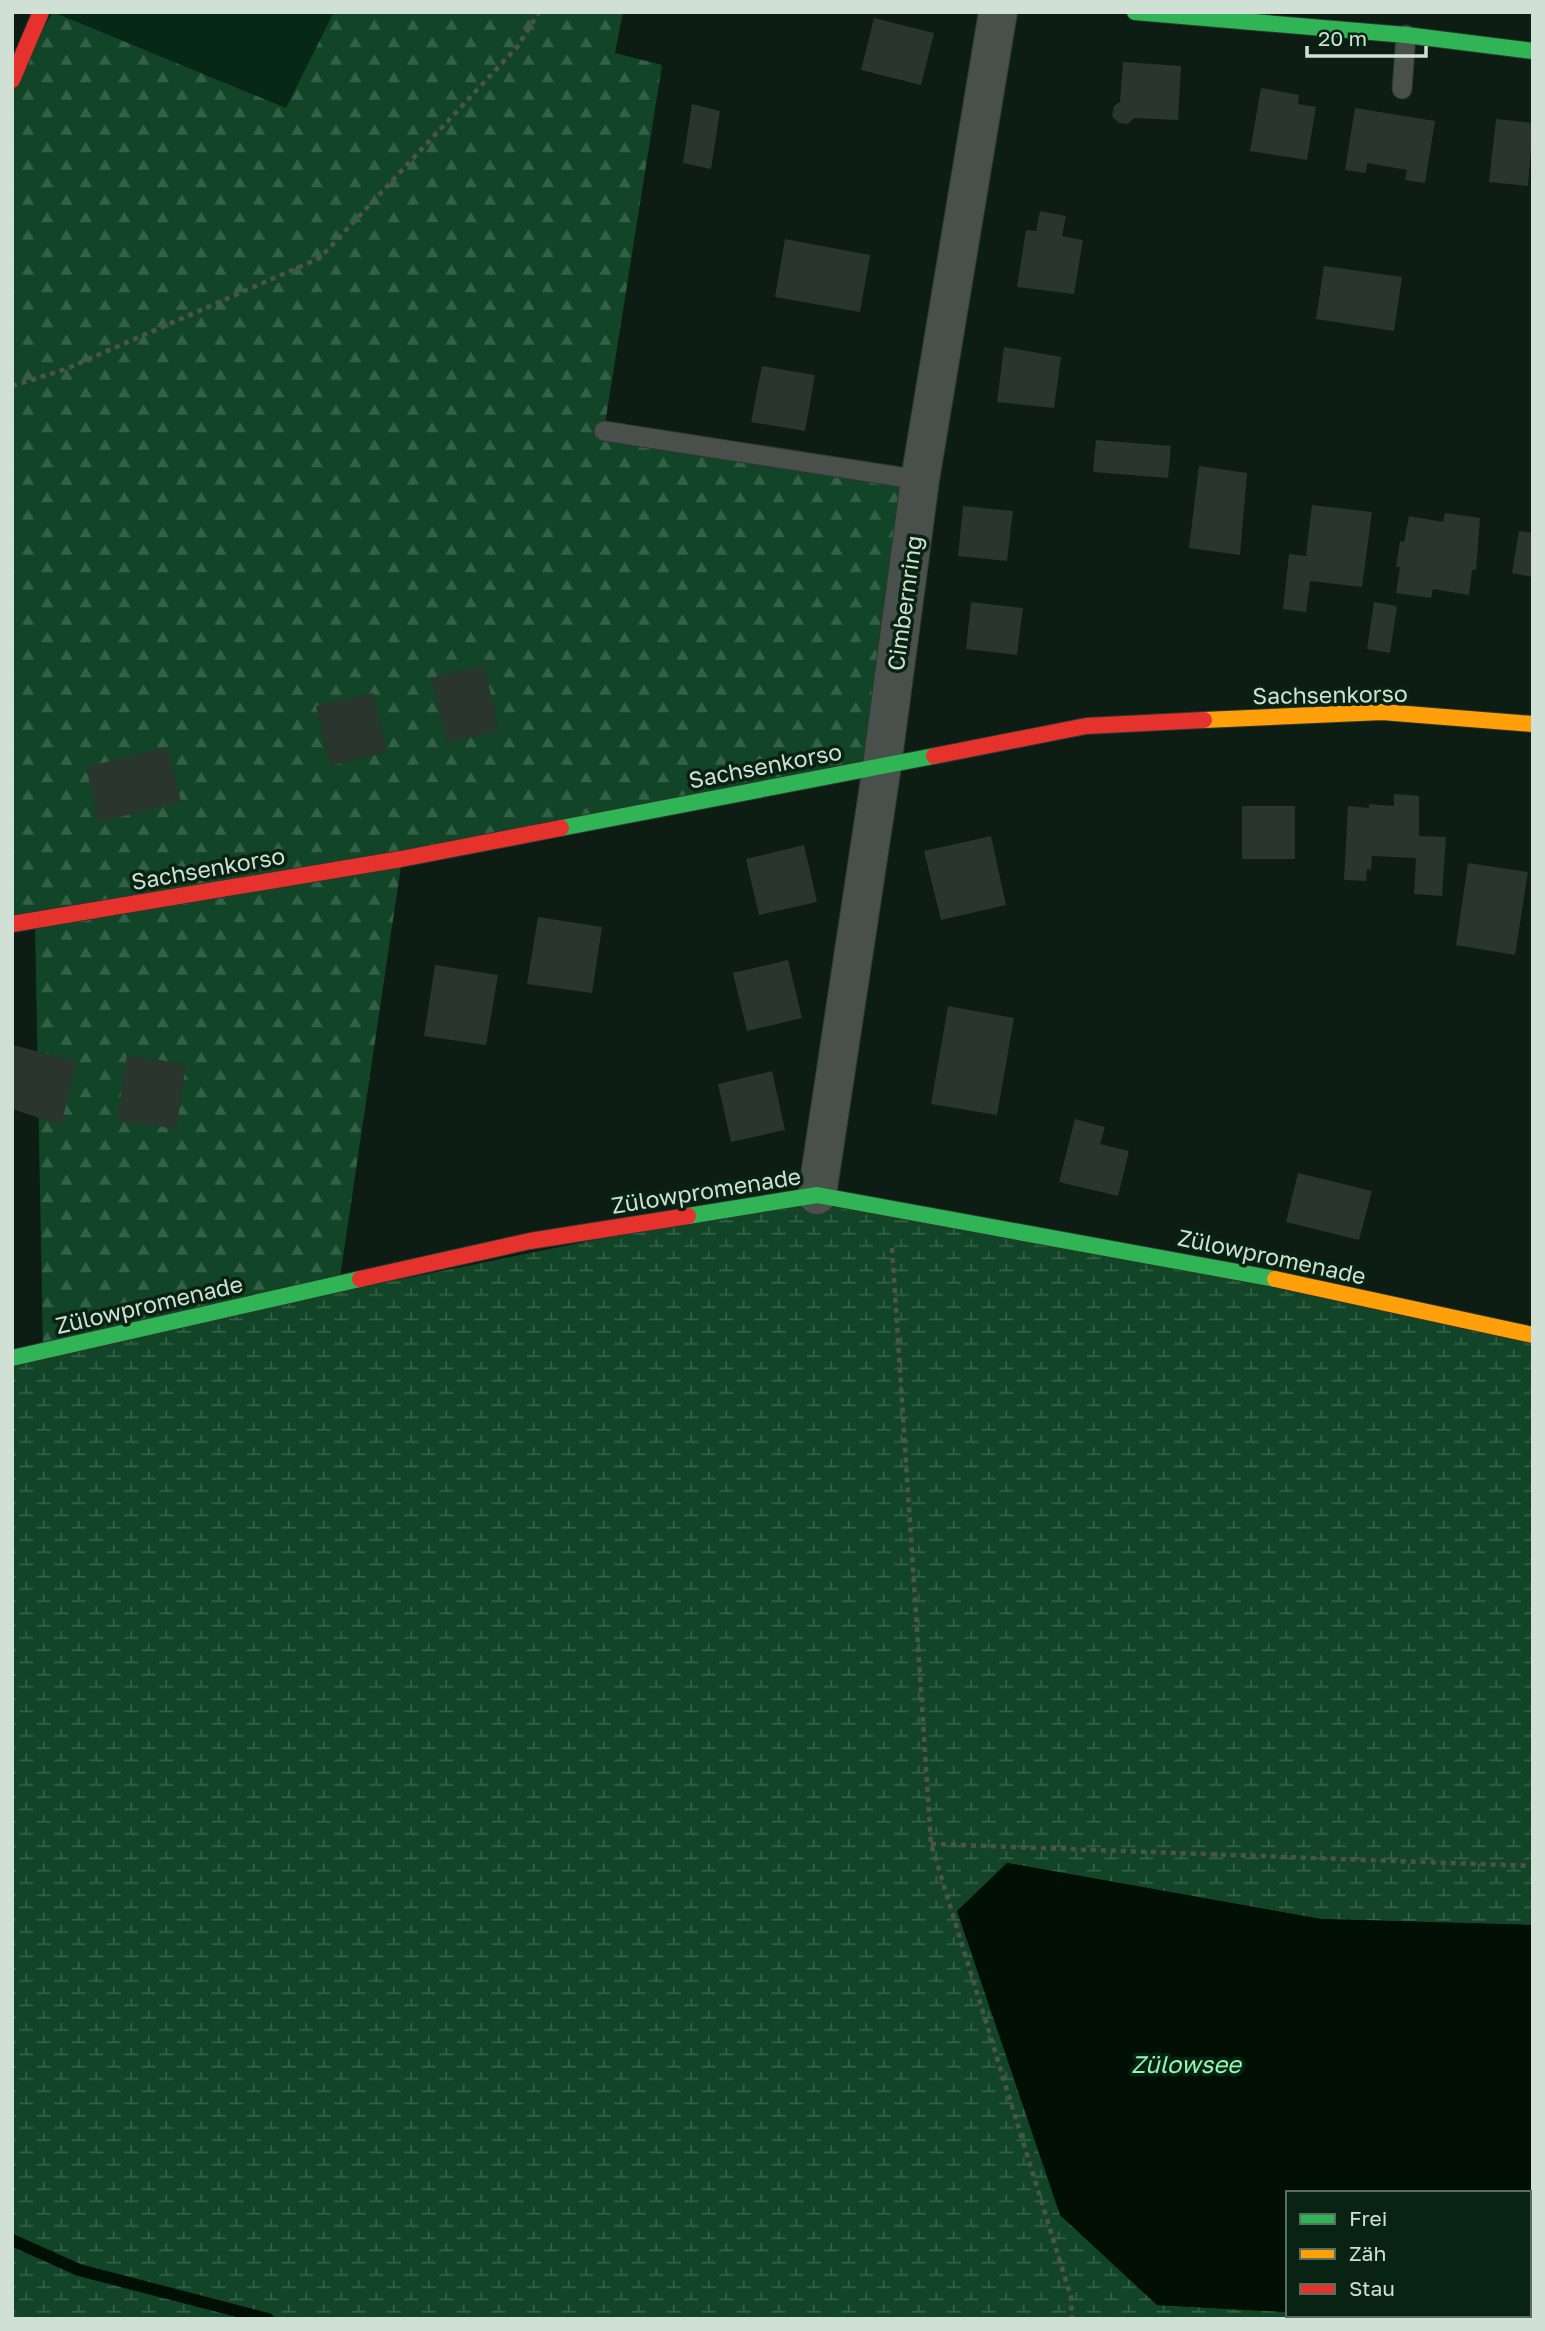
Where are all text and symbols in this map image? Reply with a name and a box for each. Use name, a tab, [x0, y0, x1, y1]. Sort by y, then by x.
scale bar	[1307, 14, 1426, 58]
text: 20 m	[1318, 25, 1367, 51]
street label: Cimbernring	[881, 534, 927, 672]
street label: Sachsenkorso	[1252, 679, 1408, 709]
street label: Sachsenkorso	[686, 736, 844, 794]
street label: Sachsenkorso	[129, 841, 287, 895]
street label: Zülowpromenade	[609, 1161, 803, 1219]
street label: Zülowpromenade	[1175, 1222, 1369, 1290]
street label: Zülowpromenade	[53, 1269, 245, 1339]
water label: Zülowsee	[1131, 2049, 1243, 2078]
legend	[1286, 2191, 1531, 2317]
text: Frei	[1349, 2205, 1387, 2231]
text: Zäh	[1349, 2240, 1386, 2266]
text: Stau	[1349, 2275, 1395, 2301]

